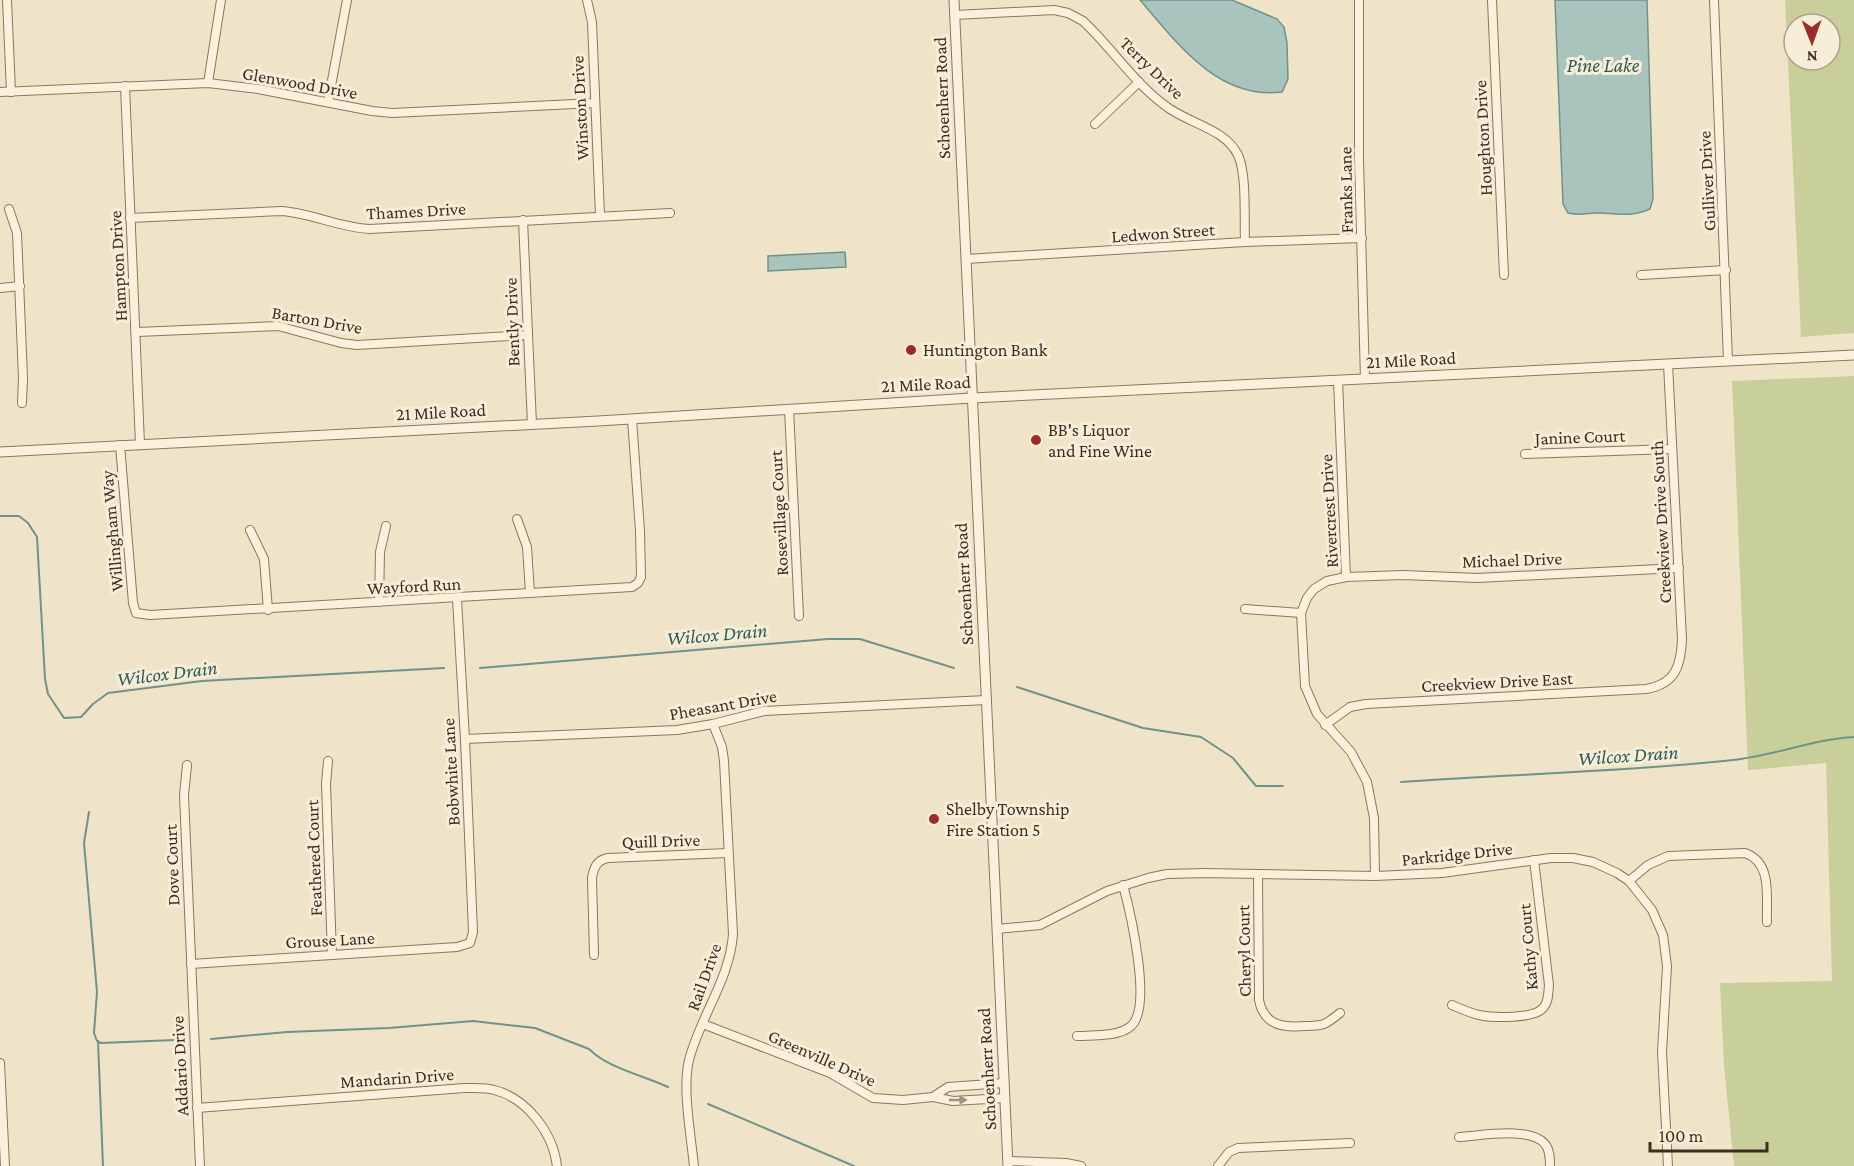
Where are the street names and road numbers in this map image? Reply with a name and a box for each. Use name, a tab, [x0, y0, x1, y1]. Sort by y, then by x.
street label: Terry Drive	[1116, 33, 1188, 103]
street label: Schoenherr Road	[930, 36, 954, 159]
street label: Winston Drive	[567, 55, 593, 161]
street label: Glenwood Drive	[241, 63, 359, 103]
street label: Houghton Drive	[1470, 80, 1496, 196]
street label: Gulliver Drive	[1694, 130, 1720, 231]
street label: Franks Lane	[1335, 146, 1357, 234]
street label: Thames Drive	[366, 198, 466, 224]
street label: Hampton Drive	[105, 210, 131, 322]
street label: Ledwon Street	[1111, 219, 1216, 247]
street label: Bently Drive	[500, 277, 524, 367]
street label: Barton Drive	[270, 302, 364, 338]
street label: 21 Mile Road	[1365, 348, 1457, 372]
street label: 21 Mile Road	[880, 372, 972, 396]
street label: 21 Mile Road	[395, 400, 487, 424]
street label: Janine Court	[1533, 425, 1627, 449]
street label: Creekview Drive South	[1647, 440, 1675, 604]
street label: Rosevillage Court	[766, 449, 792, 576]
street label: Rivercrest Drive	[1316, 454, 1342, 568]
street label: Willingham Way	[97, 469, 127, 592]
street label: Schoenherr Road	[951, 522, 977, 646]
street label: Michael Drive	[1462, 548, 1563, 572]
street label: Wayford Run	[366, 574, 462, 598]
street label: Creekview Drive East	[1421, 668, 1574, 696]
street label: Pheasant Drive	[668, 686, 778, 724]
street label: Bobwhite Lane	[438, 718, 464, 826]
street label: Feathered Court	[302, 798, 326, 917]
street label: Dove Court	[161, 823, 183, 906]
street label: Quill Drive	[622, 830, 701, 852]
street label: Parkridge Drive	[1400, 838, 1514, 870]
street label: Kathy Court	[1514, 902, 1542, 991]
street label: Cheryl Court	[1233, 904, 1255, 997]
street label: Grouse Lane	[285, 928, 375, 952]
street label: Rail Drive	[683, 941, 725, 1013]
street label: Schoenherr Road	[974, 1007, 1000, 1131]
street label: Addario Drive	[167, 1015, 193, 1116]
street label: Greenville Drive	[765, 1025, 879, 1091]
street label: Mandarin Drive	[339, 1064, 455, 1092]

